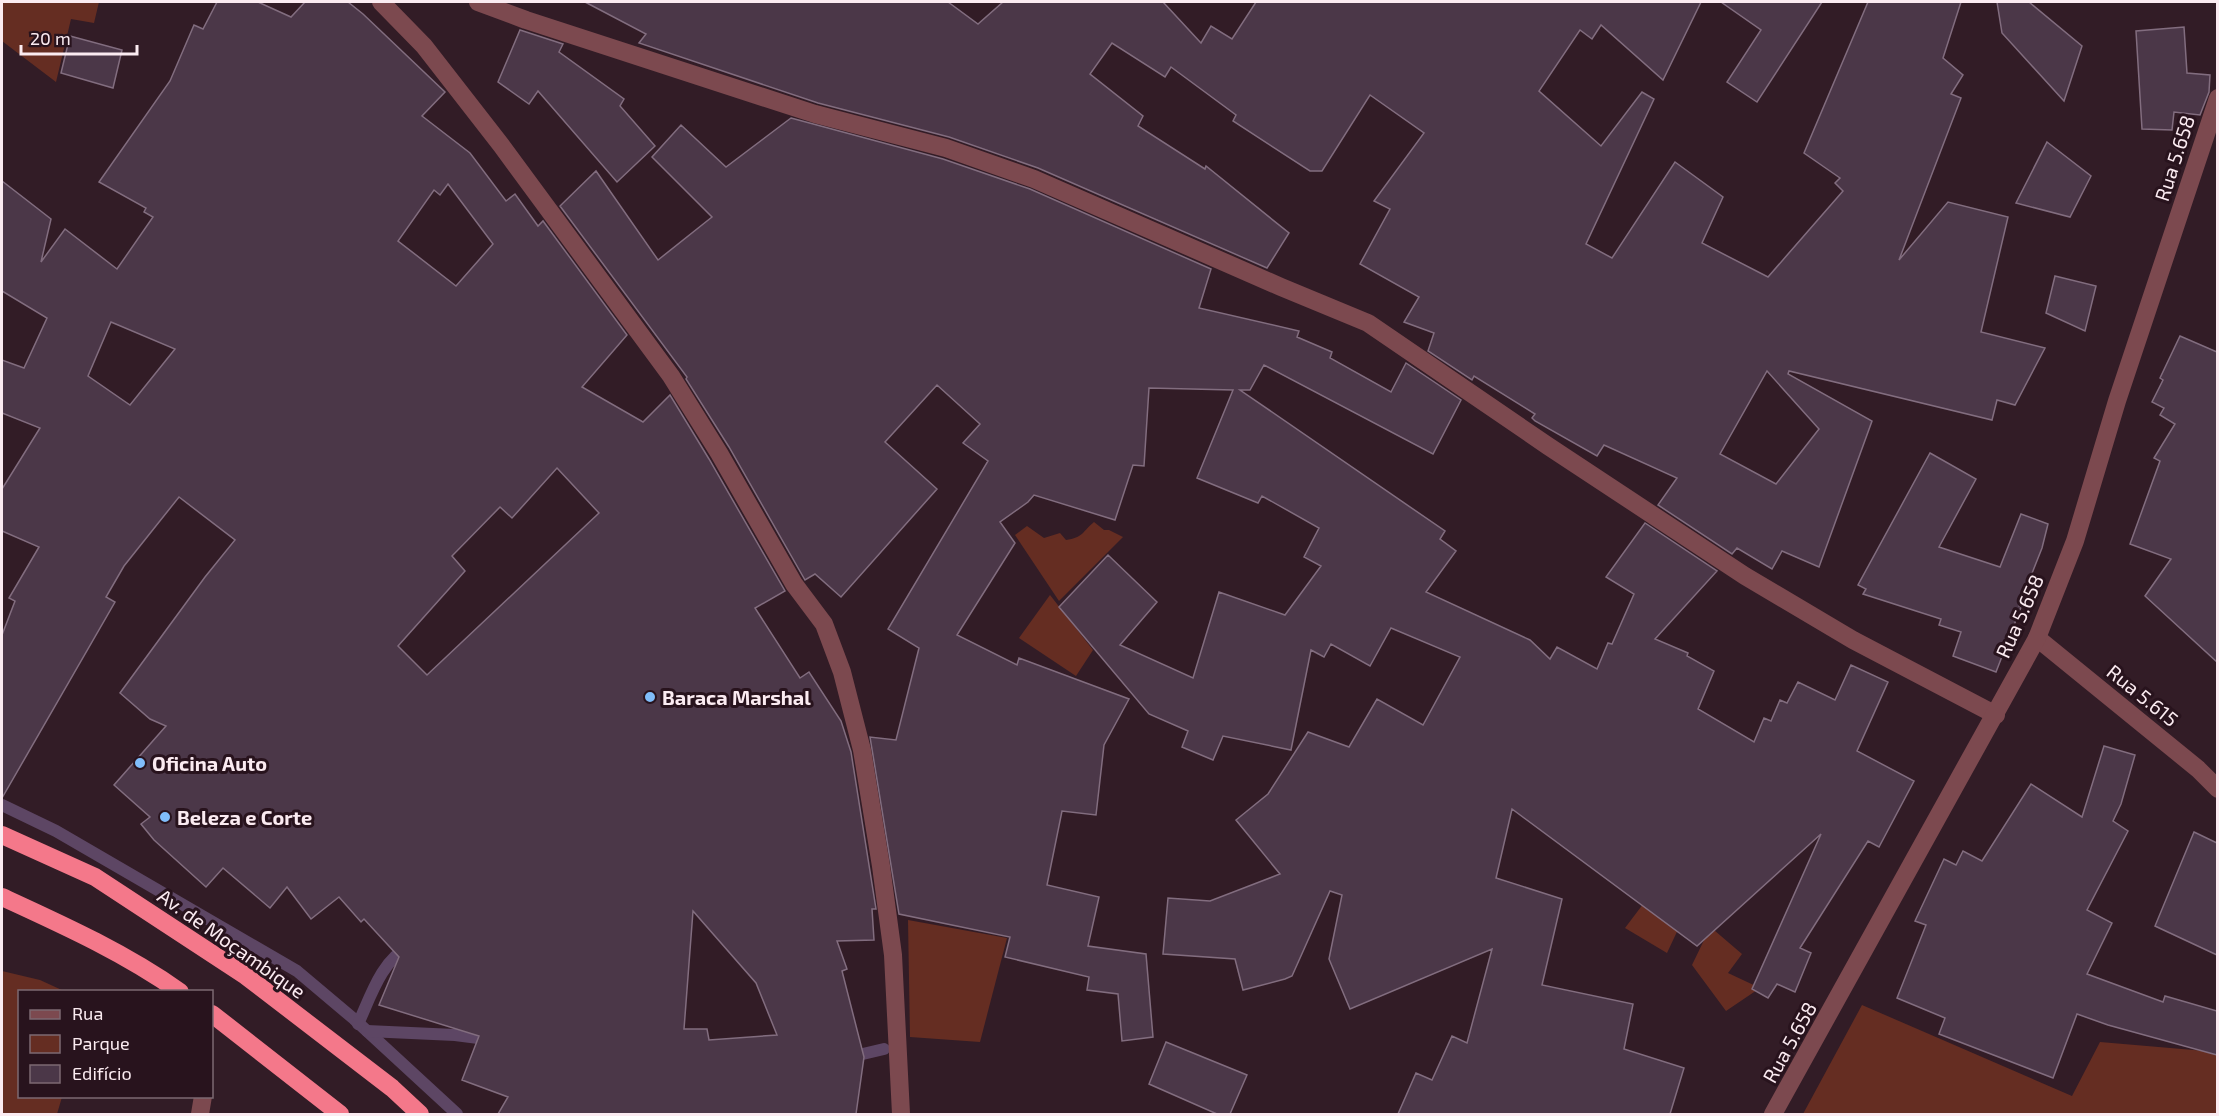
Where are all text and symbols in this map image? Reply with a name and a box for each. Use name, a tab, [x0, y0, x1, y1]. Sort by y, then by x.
scale bar	[21, 18, 136, 56]
text: 20 m	[30, 27, 71, 49]
street label: Rua 5.658	[2149, 112, 2199, 204]
street label: Rua 5.658	[1990, 571, 2048, 661]
street label: Rua 5.615	[2103, 659, 2183, 731]
place label: Baraca Marshal	[662, 685, 811, 709]
marker: Baraca Marshal	[643, 690, 657, 704]
place label: Oficina Auto	[152, 751, 267, 775]
marker: Oficina Auto	[133, 756, 147, 770]
place label: Beleza e Corte	[177, 805, 312, 829]
marker: Beleza e Corte	[158, 810, 172, 824]
street label: Av. de Moçambique	[153, 883, 310, 1004]
legend	[18, 990, 213, 1098]
street label: Rua 5.658	[1757, 997, 1821, 1087]
text: Rua	[72, 1002, 103, 1024]
text: Parque	[72, 1032, 130, 1054]
text: Edifício	[72, 1062, 132, 1084]

